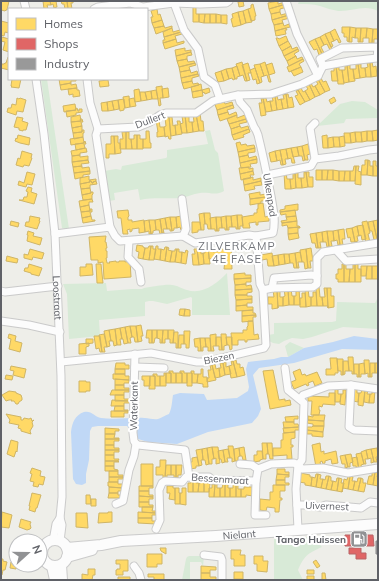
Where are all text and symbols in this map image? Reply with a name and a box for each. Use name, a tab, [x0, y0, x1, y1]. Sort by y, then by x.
legend	[8, 8, 148, 80]
text: Homes	[44, 16, 83, 31]
text: Shops	[44, 36, 79, 51]
text: Industry	[44, 56, 90, 71]
street label: Dullert	[133, 108, 167, 132]
street label: Ulkenpad	[260, 172, 280, 218]
district label: ZILVERKAMP 4E FASE	[198, 239, 276, 266]
street label: Loostraat	[50, 275, 65, 321]
street label: Biezen	[203, 349, 236, 367]
street label: Waterkant	[127, 381, 141, 431]
street label: Bessenmaat	[191, 471, 250, 488]
street label: Uivernest	[305, 499, 350, 513]
street label: Nielant	[222, 527, 257, 542]
fuel station icon: Tango Huissen	[349, 529, 369, 549]
north arrow	[8, 533, 48, 573]
place label: Tango Huissen	[276, 533, 346, 546]
text: N	[29, 543, 45, 556]

